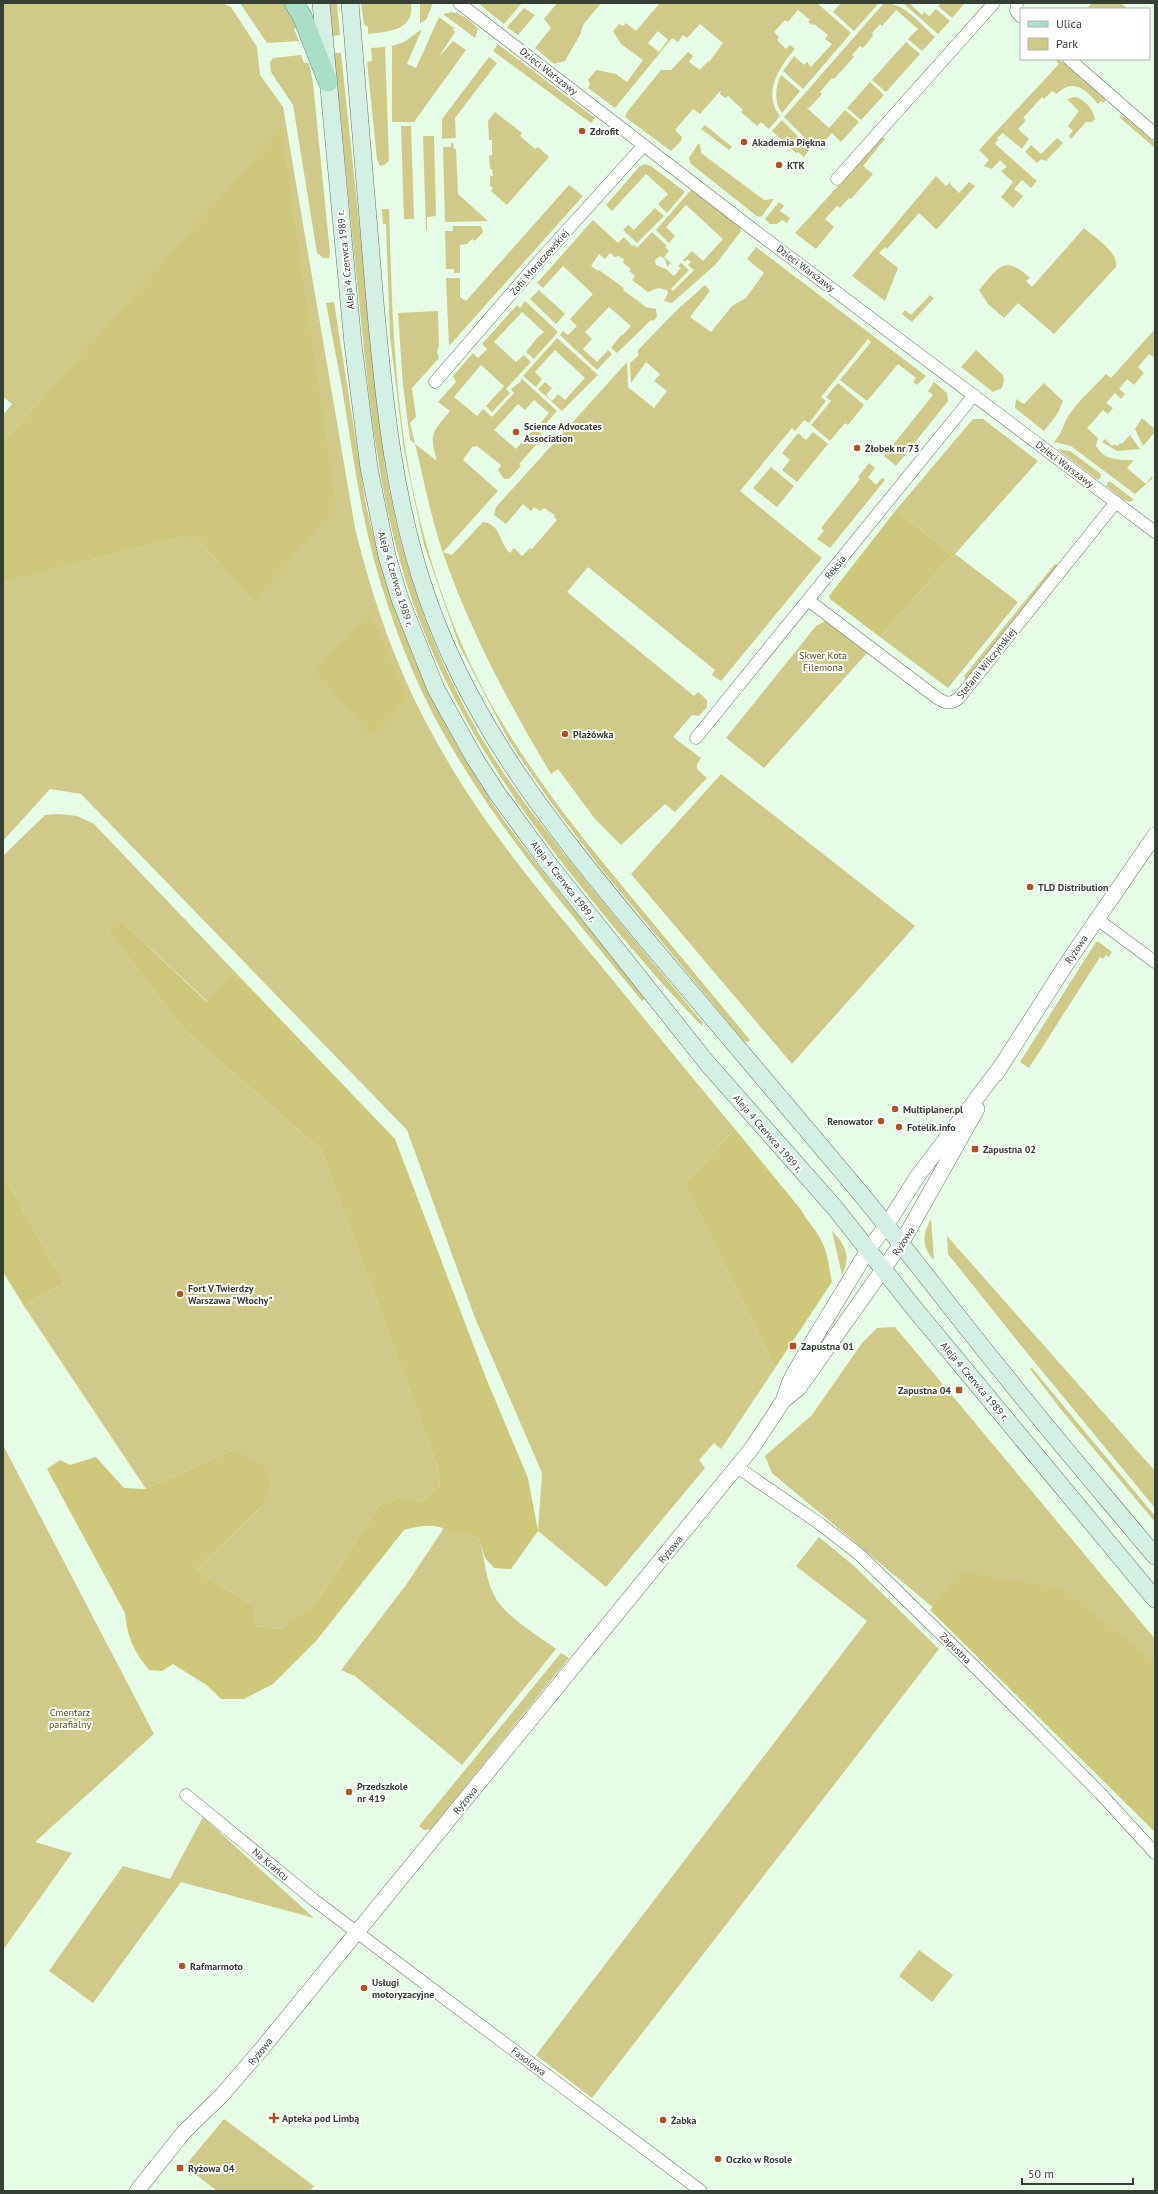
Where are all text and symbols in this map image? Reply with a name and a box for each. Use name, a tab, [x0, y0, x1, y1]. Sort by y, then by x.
legend	[1020, 8, 1150, 60]
text: Ulica	[1056, 16, 1082, 31]
text: Park	[1056, 36, 1078, 51]
street label: Dzieci Warszawy	[517, 45, 581, 98]
place label: Zdrofit	[590, 125, 619, 138]
marker: Zdrofit	[577, 126, 587, 136]
place label: Akademia Piękna	[752, 136, 825, 149]
marker: Akademia Piękna	[739, 137, 749, 147]
place label: KTK	[787, 159, 805, 172]
marker: KTK	[774, 160, 784, 170]
street label: Aleja 4 Czerwca 1989 r.	[334, 210, 357, 310]
street label: Zofii Moraczewskiej	[507, 227, 572, 298]
street label: Dzieci Warszawy	[774, 242, 838, 295]
place label: Science Advocates Association	[524, 420, 602, 445]
marker: Science Advocates Association	[511, 427, 521, 437]
street label: Dzieci Warszawy	[1033, 438, 1097, 491]
place label: Żłobek nr 73	[865, 442, 919, 455]
marker: Żłobek nr 73	[852, 443, 862, 453]
street label: Aleja 4 Czerwca 1989 r.	[375, 530, 416, 629]
street label: Reksia	[822, 553, 849, 582]
street label: Stefanii Wilczyńskiej	[954, 625, 1019, 701]
park label: Skwer Kota Filemona	[799, 649, 847, 674]
place label: Plażówka	[573, 728, 614, 741]
marker: Plażówka	[560, 729, 570, 739]
street label: Aleja 4 Czerwca 1989 r.	[528, 838, 599, 924]
place label: TLD Distribution	[1038, 881, 1109, 894]
marker: TLD Distribution	[1025, 882, 1035, 892]
street label: Ryżowa	[1062, 932, 1091, 966]
street label: Aleja 4 Czerwca 1989 r.	[730, 1092, 805, 1175]
place label: Multiplaner.pl	[903, 1103, 963, 1116]
marker: Multiplaner.pl	[890, 1104, 900, 1114]
place label: Renowator	[827, 1115, 873, 1128]
marker: Renowator	[876, 1116, 886, 1126]
place label: Fotelik.info	[907, 1121, 956, 1134]
marker: Fotelik.info	[894, 1122, 904, 1132]
place label: Zapustna 02	[983, 1143, 1036, 1156]
marker: Zapustna 02	[970, 1144, 980, 1154]
street label: Ryżowa	[889, 1224, 918, 1258]
place label: Fort V Twierdzy Warszawa "Włochy"	[188, 1282, 272, 1307]
marker: Fort V Twierdzy Warszawa "Włochy"	[175, 1289, 185, 1299]
street label: Aleja 4 Czerwca 1989 r.	[938, 1339, 1012, 1424]
place label: Zapustna 01	[801, 1340, 854, 1353]
marker: Zapustna 01	[788, 1341, 798, 1351]
place label: Zapustna 04	[898, 1384, 951, 1397]
marker: Zapustna 04	[954, 1385, 964, 1395]
street label: Ryżowa	[655, 1533, 686, 1566]
street label: Zapustna	[937, 1630, 974, 1667]
park label: Cmentarz parafialny	[49, 1706, 91, 1731]
place label: Przedszkole nr 419	[357, 1780, 408, 1805]
street label: Ryżowa	[450, 1784, 481, 1817]
marker: Przedszkole nr 419	[344, 1787, 354, 1797]
street label: Na Krańcu	[250, 1845, 292, 1883]
place label: Rafmarmoto	[190, 1960, 244, 1973]
marker: Rafmarmoto	[177, 1961, 187, 1971]
place label: Usługi motoryzacyjne	[372, 1976, 434, 2001]
marker: Usługi motoryzacyjne	[359, 1983, 369, 1993]
street label: Ryżowa	[245, 2035, 276, 2068]
street label: Fasolowa	[509, 2044, 549, 2079]
place label: Apteka pod Limbą	[282, 2112, 359, 2125]
marker: Apteka pod Limbą	[269, 2113, 279, 2123]
place label: Żabka	[671, 2114, 697, 2127]
marker: Żabka	[658, 2115, 668, 2125]
place label: Oczko w Rosole	[726, 2153, 792, 2166]
marker: Oczko w Rosole	[713, 2154, 723, 2164]
scale bar	[1022, 2160, 1133, 2186]
place label: Ryżowa 04	[188, 2162, 235, 2175]
marker: Ryżowa 04	[175, 2163, 185, 2173]
text: 50 m	[1028, 2166, 1054, 2181]

